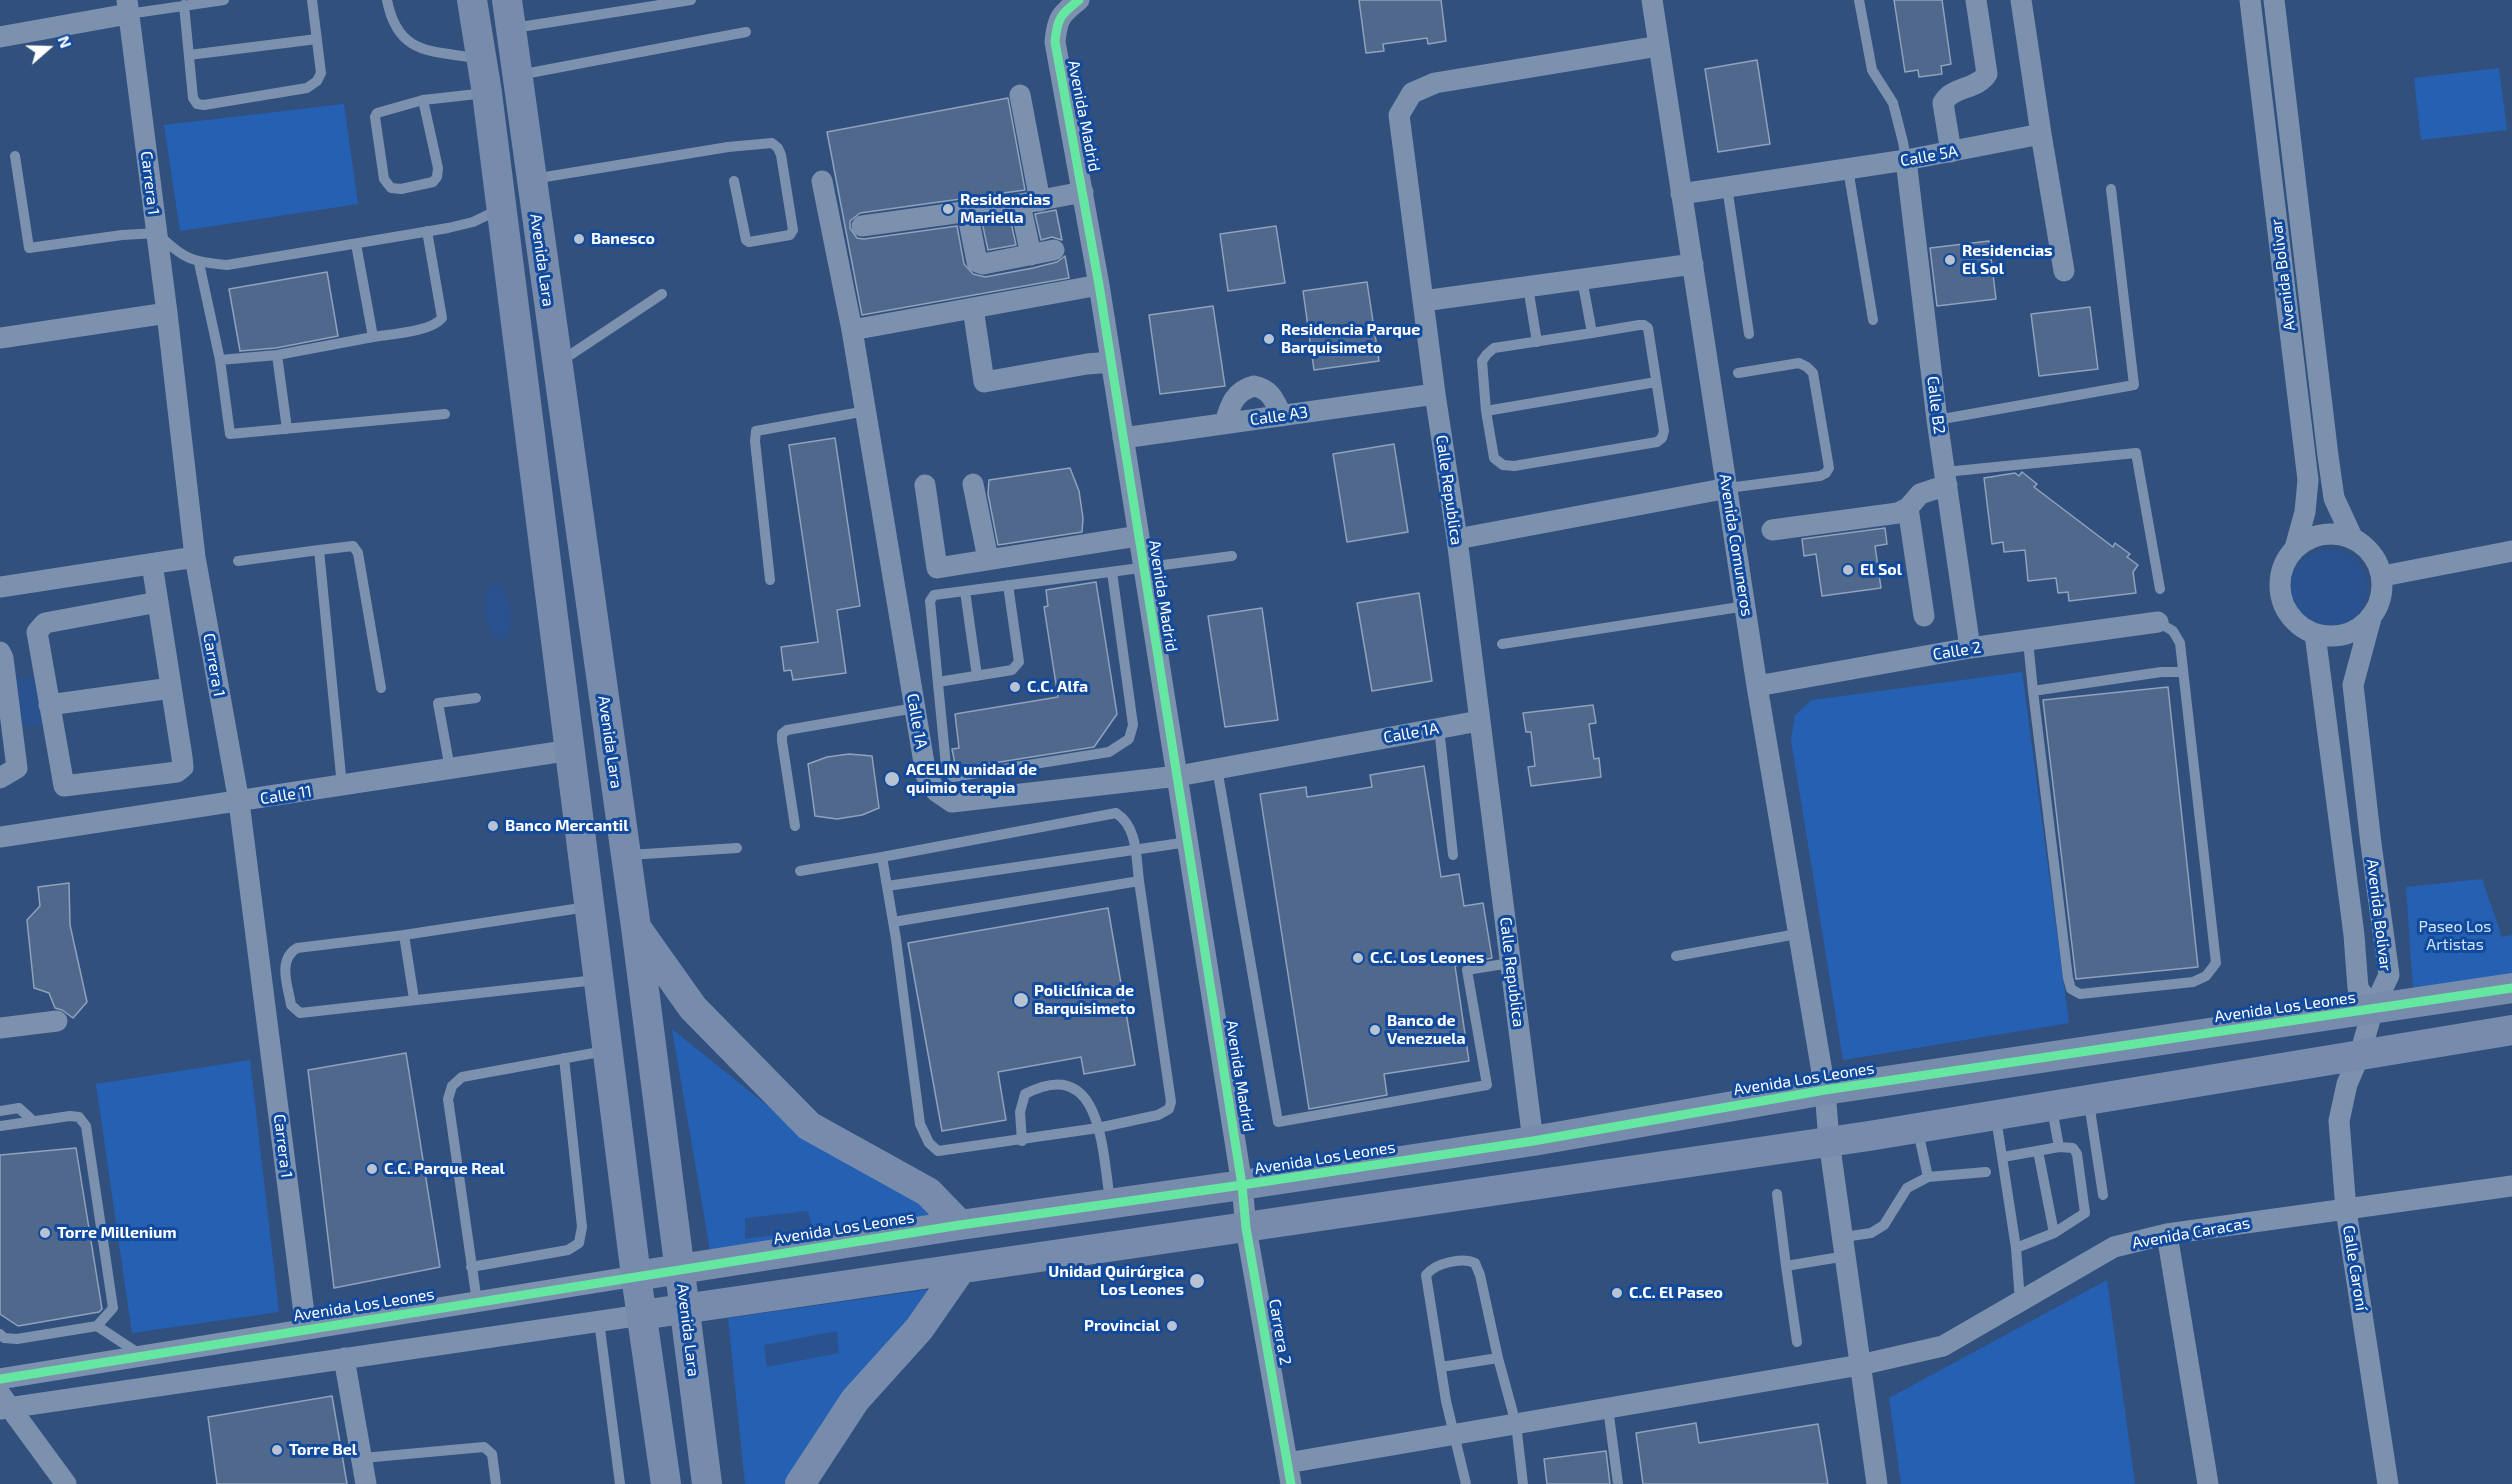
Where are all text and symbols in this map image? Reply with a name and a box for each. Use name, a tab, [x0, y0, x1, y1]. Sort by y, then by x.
north arrow	[18, 18, 78, 78]
text: N	[54, 33, 76, 50]
street label: Avenida Madrid	[1064, 59, 1104, 173]
street label: Calle 5A	[1899, 142, 1959, 170]
street label: Carrera 1	[137, 150, 163, 216]
place label: Residencias Mariella	[960, 190, 1051, 228]
marker: Residencias Mariella	[941, 202, 955, 216]
street label: Avenida Lara	[526, 212, 558, 308]
street label: Avenida Bolivar	[2267, 218, 2299, 332]
place label: Banesco	[591, 229, 655, 249]
marker: Banesco	[572, 232, 586, 246]
place label: Residencias El Sol	[1962, 241, 2053, 279]
marker: Residencias El Sol	[1943, 253, 1957, 267]
place label: Residencia Parque Barquisimeto	[1281, 320, 1420, 358]
marker: Residencia Parque Barquisimeto	[1262, 332, 1276, 346]
street label: Calle B2	[1923, 375, 1949, 435]
street label: Calle A3	[1249, 402, 1309, 430]
street label: Calle Republica	[1432, 434, 1466, 546]
street label: Avenida Comuneros	[1715, 472, 1757, 618]
street label: Avenida Madrid	[1145, 539, 1181, 653]
place label: El Sol	[1860, 560, 1902, 580]
marker: El Sol	[1841, 563, 1855, 577]
street label: Carrera 1	[199, 632, 229, 698]
street label: Calle 2	[1932, 638, 1982, 664]
place label: C.C. Alfa	[1027, 677, 1088, 697]
marker: C.C. Alfa	[1008, 680, 1022, 694]
street label: Calle 1A	[903, 692, 931, 750]
street label: Avenida Lara	[594, 694, 626, 790]
street label: Calle 1A	[1382, 719, 1440, 747]
place label: ACELIN unidad de quimio terapia	[906, 760, 1037, 798]
marker: ACELIN unidad de quimio terapia	[883, 770, 901, 788]
street label: Calle 11	[259, 781, 313, 809]
place label: Banco Mercantil	[505, 816, 628, 836]
marker: Banco Mercantil	[486, 819, 500, 833]
street label: Avenida Bolivar	[2363, 858, 2395, 972]
street label: Calle Republica	[1496, 916, 1528, 1028]
park label: Paseo Los Artistas	[2419, 917, 2491, 955]
place label: C.C. Los Leones	[1370, 948, 1484, 968]
marker: C.C. Los Leones	[1351, 951, 1365, 965]
place label: Policlínica de Barquisimeto	[1034, 981, 1136, 1019]
street label: Avenida Los Leones	[2213, 988, 2357, 1026]
marker: Policlínica de Barquisimeto	[1012, 991, 1030, 1009]
place label: Banco de Venezuela	[1387, 1011, 1466, 1049]
street label: Avenida Madrid	[1222, 1019, 1258, 1133]
marker: Banco de Venezuela	[1368, 1023, 1382, 1037]
street label: Avenida Los Leones	[1732, 1058, 1876, 1100]
street label: Carrera 1	[270, 1113, 296, 1179]
street label: Avenida Los Leones	[1253, 1137, 1397, 1179]
place label: C.C. Parque Real	[384, 1159, 505, 1179]
marker: C.C. Parque Real	[365, 1162, 379, 1176]
street label: Avenida Los Leones	[772, 1207, 916, 1249]
street label: Avenida Caracas	[2131, 1213, 2251, 1253]
place label: Torre Millenium	[57, 1223, 177, 1243]
street label: Calle Caroní	[2339, 1224, 2371, 1312]
marker: Torre Millenium	[38, 1226, 52, 1240]
place label: Unidad Quirúrgica Los Leones	[1048, 1262, 1184, 1300]
marker: Unidad Quirúrgica Los Leones	[1188, 1272, 1206, 1290]
street label: Avenida Lara	[673, 1282, 703, 1378]
place label: C.C. El Paseo	[1629, 1283, 1723, 1303]
street label: Avenida Los Leones	[292, 1284, 436, 1326]
marker: C.C. El Paseo	[1610, 1286, 1624, 1300]
street label: Carrera 2	[1265, 1297, 1295, 1367]
place label: Provincial	[1084, 1316, 1160, 1336]
marker: Provincial	[1165, 1319, 1179, 1333]
place label: Torre Bel	[289, 1440, 357, 1460]
marker: Torre Bel	[270, 1443, 284, 1457]

